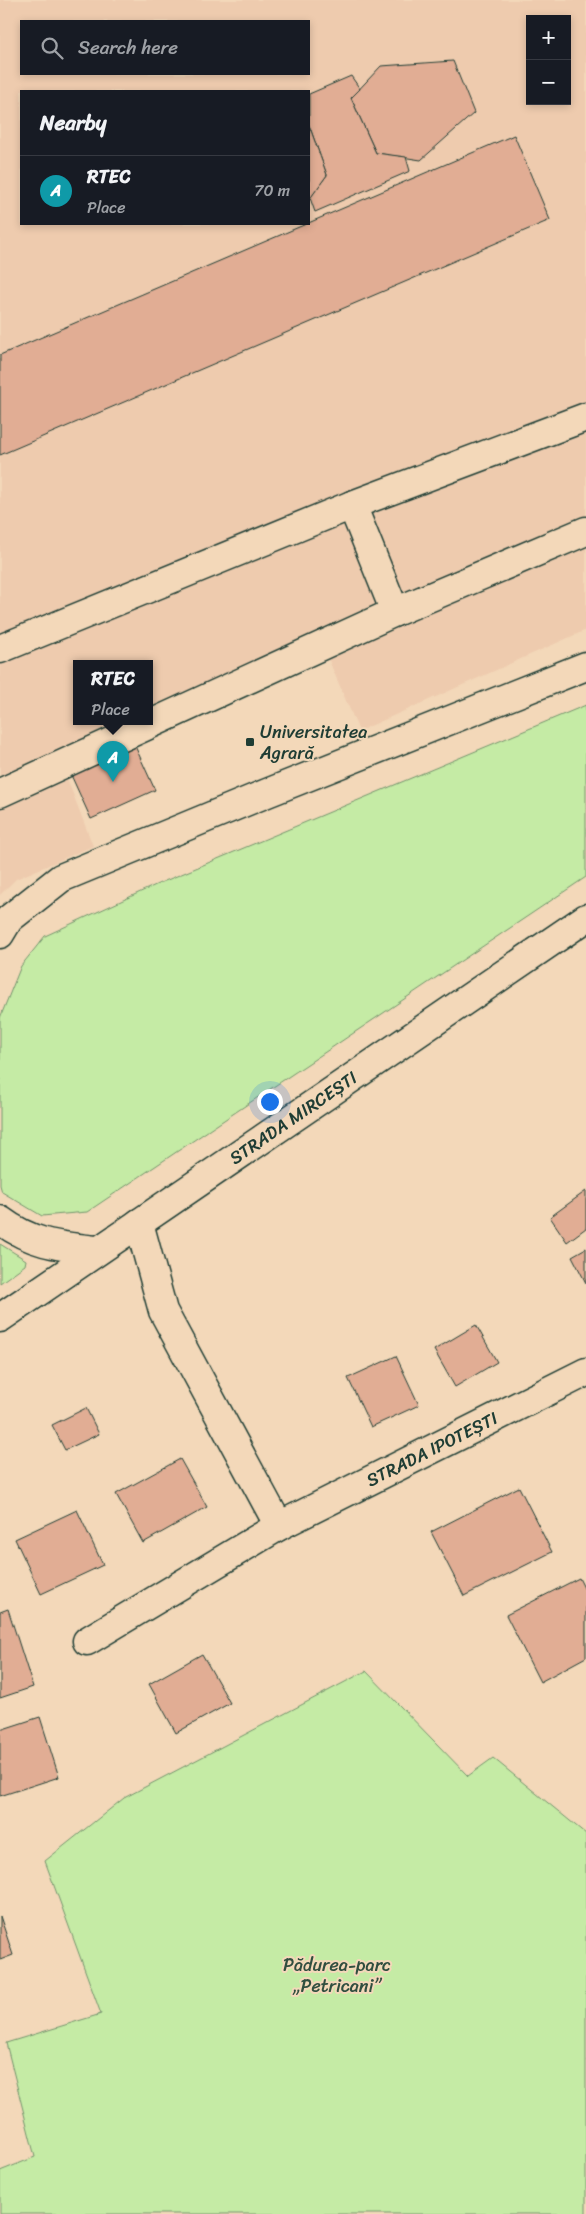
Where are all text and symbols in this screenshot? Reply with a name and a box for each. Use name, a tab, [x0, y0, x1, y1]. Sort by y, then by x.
map controls	[526, 15, 571, 105]
button: +	[526, 15, 571, 60]
search box	[20, 20, 310, 75]
text: Search here	[78, 31, 178, 64]
icon: search	[38, 34, 66, 62]
button: −	[526, 60, 571, 105]
text: Nearby	[40, 104, 106, 142]
text: RTEC	[87, 160, 131, 193]
text: A	[51, 176, 61, 205]
text: 70 m	[254, 176, 290, 205]
text: Place	[87, 193, 126, 222]
popup	[73, 660, 153, 725]
text: RTEC	[91, 662, 135, 695]
text: Place	[91, 695, 130, 724]
place label: Universitatea Agrară	[259, 716, 367, 769]
marker: Universitatea Agrară	[244, 736, 256, 748]
pin: A	[97, 741, 129, 782]
street label: STRADA MIRCEȘTI	[222, 1062, 365, 1173]
your location	[257, 1089, 283, 1115]
street label: STRADA IPOTEȘTI	[360, 1402, 504, 1496]
park label: Pădurea-parc „Petricani”	[283, 1949, 391, 2002]

